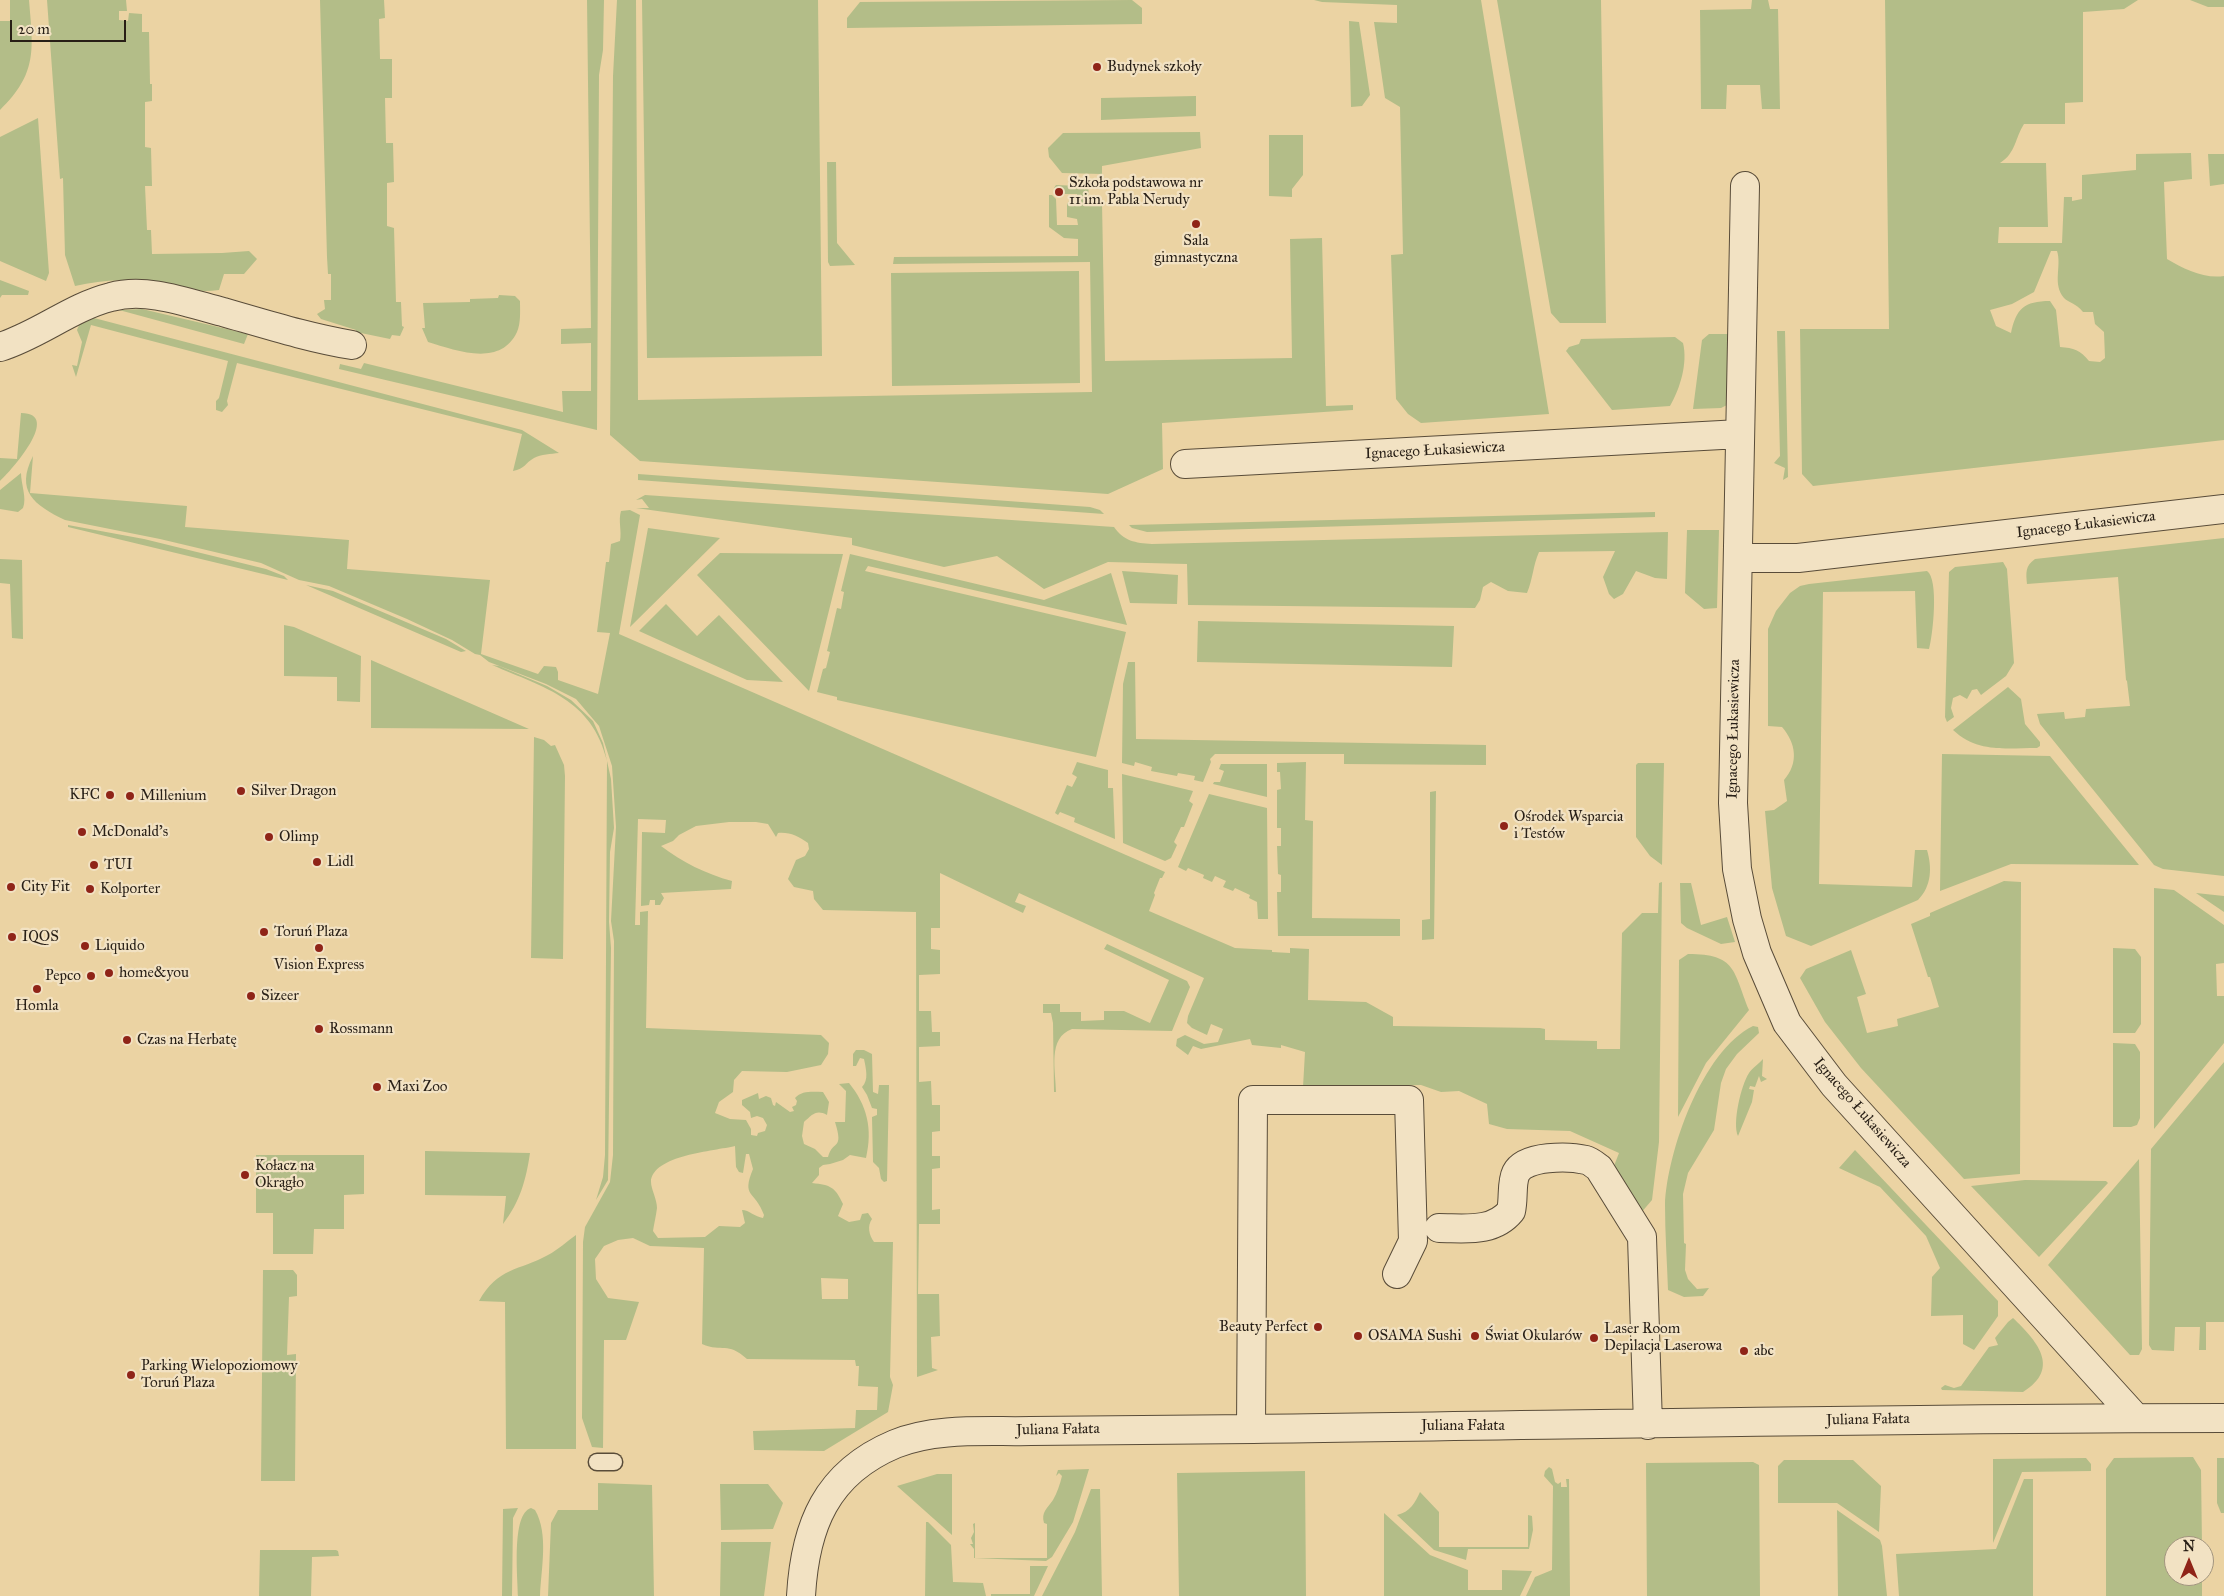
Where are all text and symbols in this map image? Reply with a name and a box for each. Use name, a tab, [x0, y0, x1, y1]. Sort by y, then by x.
scale bar	[12, 10, 129, 42]
text: 20 m	[18, 20, 50, 38]
place label: Budynek szkoły	[1107, 58, 1202, 76]
marker: Budynek szkoły	[1091, 61, 1103, 73]
place label: Szkoła podstawowa nr 11 im. Pabla Nerudy	[1069, 174, 1203, 209]
marker: Szkoła podstawowa nr 11 im. Pabla Nerudy	[1053, 186, 1065, 198]
marker: Sala gimnastyczna	[1190, 218, 1202, 230]
place label: Sala gimnastyczna	[1154, 232, 1238, 267]
street label: Ignacego Łukasiewicza	[1365, 438, 1505, 464]
street label: Ignacego Łukasiewicza	[2016, 508, 2156, 542]
street label: Ignacego Łukasiewicza	[1724, 659, 1744, 799]
place label: Silver Dragon	[251, 782, 336, 800]
marker: Silver Dragon	[235, 785, 247, 797]
place label: KFC	[69, 786, 100, 804]
place label: Millenium	[140, 787, 207, 805]
marker: KFC	[104, 789, 116, 801]
marker: Millenium	[124, 790, 136, 802]
place label: Ośrodek Wsparcia i Testów	[1514, 808, 1623, 843]
marker: Ośrodek Wsparcia i Testów	[1498, 820, 1510, 832]
place label: McDonald's	[92, 823, 168, 841]
marker: McDonald's	[76, 826, 88, 838]
place label: Olimp	[279, 828, 319, 846]
marker: Olimp	[263, 831, 275, 843]
place label: Lidl	[327, 853, 354, 871]
place label: TUI	[104, 856, 133, 874]
marker: Lidl	[311, 856, 323, 868]
marker: TUI	[88, 859, 100, 871]
place label: City Fit	[21, 878, 70, 896]
place label: Kolporter	[100, 880, 160, 898]
marker: City Fit	[5, 881, 17, 893]
marker: Kolporter	[84, 883, 96, 895]
place label: Toruń Plaza	[274, 923, 348, 941]
marker: Toruń Plaza	[258, 926, 270, 938]
place label: IQOS	[22, 928, 59, 946]
marker: IQOS	[6, 931, 18, 943]
place label: Liquido	[95, 937, 145, 955]
marker: Liquido	[79, 940, 91, 952]
marker: Vision Express	[313, 942, 325, 954]
place label: Vision Express	[274, 956, 364, 974]
place label: home&you	[119, 964, 189, 982]
place label: Pepco	[45, 967, 81, 985]
marker: home&you	[103, 967, 115, 979]
marker: Pepco	[85, 970, 97, 982]
marker: Homla	[31, 983, 43, 995]
place label: Sizeer	[261, 987, 299, 1005]
marker: Sizeer	[245, 990, 257, 1002]
place label: Homla	[15, 997, 59, 1015]
place label: Rossmann	[329, 1020, 393, 1038]
marker: Rossmann	[313, 1023, 325, 1035]
place label: Czas na Herbatę	[137, 1031, 237, 1049]
marker: Czas na Herbatę	[121, 1034, 133, 1046]
street label: Ignacego Łukasiewicza	[1809, 1054, 1915, 1172]
place label: Maxi Zoo	[387, 1078, 448, 1096]
marker: Maxi Zoo	[371, 1081, 383, 1093]
place label: Kołacz na Okrągło	[255, 1157, 314, 1192]
marker: Kołacz na Okrągło	[239, 1169, 251, 1181]
place label: Beauty Perfect	[1219, 1318, 1308, 1336]
place label: Laser Room Depilacja Laserowa	[1604, 1320, 1722, 1355]
marker: Beauty Perfect	[1312, 1321, 1324, 1333]
place label: OSAMA Sushi	[1368, 1327, 1462, 1345]
place label: Świat Okularów	[1485, 1327, 1582, 1345]
marker: OSAMA Sushi	[1352, 1330, 1364, 1342]
marker: Świat Okularów	[1469, 1330, 1481, 1342]
marker: Laser Room Depilacja Laserowa	[1588, 1332, 1600, 1344]
place label: abc	[1754, 1342, 1774, 1360]
marker: abc	[1738, 1345, 1750, 1357]
place label: Parking Wielopoziomowy Toruń Plaza	[141, 1357, 298, 1392]
marker: Parking Wielopoziomowy Toruń Plaza	[125, 1369, 137, 1381]
street label: Juliana Fałata	[1826, 1410, 1910, 1430]
street label: Juliana Fałata	[1421, 1417, 1505, 1435]
street label: Juliana Fałata	[1016, 1420, 1100, 1440]
north arrow	[2164, 1536, 2214, 1586]
text: N	[2183, 1538, 2195, 1555]

